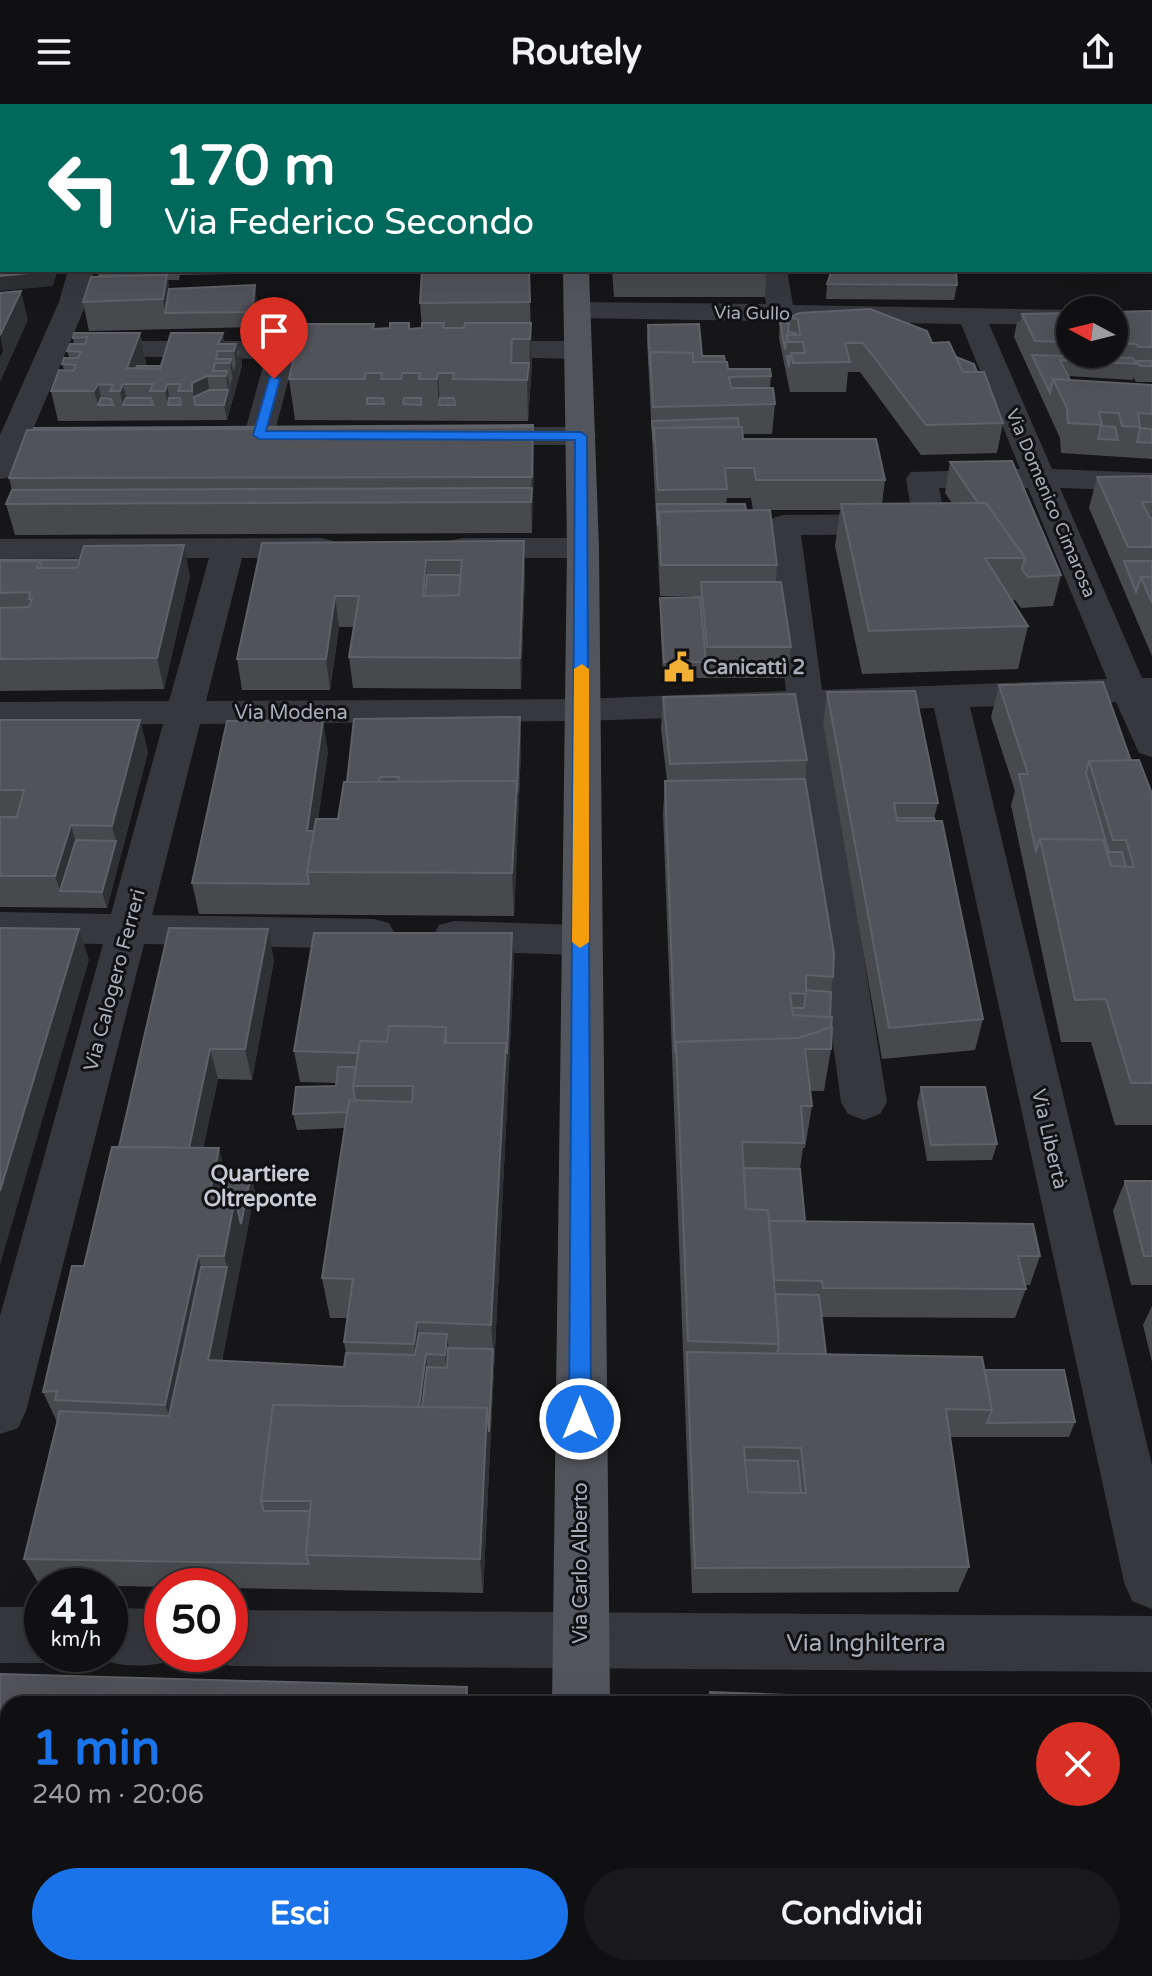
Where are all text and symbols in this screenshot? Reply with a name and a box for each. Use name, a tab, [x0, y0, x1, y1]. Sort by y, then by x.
icon: menu	[32, 30, 76, 74]
icon: share	[1076, 30, 1120, 74]
text: Routely	[510, 31, 642, 74]
text: 170 m	[164, 133, 335, 200]
icon: left	[32, 136, 136, 240]
text: Via Federico Secondo	[164, 201, 534, 244]
north arrow	[1056, 296, 1128, 368]
map controls	[1056, 296, 1128, 368]
pin	[240, 297, 308, 379]
street label: Via Gullo	[714, 301, 790, 325]
icon: arrive	[252, 309, 296, 353]
street label: Via Domenico Cimarosa	[1001, 405, 1101, 601]
public building icon: Canicattì 2	[662, 650, 696, 684]
place label: Canicattì 2	[703, 656, 805, 680]
street label: Via Modena	[234, 701, 348, 725]
street label: Via Calogero Ferreri	[79, 886, 151, 1074]
street label: Via Libertà	[1026, 1087, 1072, 1192]
district label: Quartiere Oltreponte	[203, 1161, 317, 1212]
position arrow	[538, 1377, 622, 1461]
street label: Via Carlo Alberto	[569, 1482, 593, 1644]
speed limit sign: 50	[144, 1568, 248, 1672]
text: 41	[51, 1586, 101, 1634]
text: km/h	[51, 1628, 101, 1652]
street label: Via Inghilterra	[786, 1629, 946, 1658]
text: 1 min	[32, 1720, 160, 1778]
button: close	[1036, 1722, 1120, 1806]
text: 240 m · 20:06	[32, 1779, 204, 1810]
button: Esci	[32, 1868, 568, 1960]
button: Condividi	[584, 1868, 1120, 1960]

